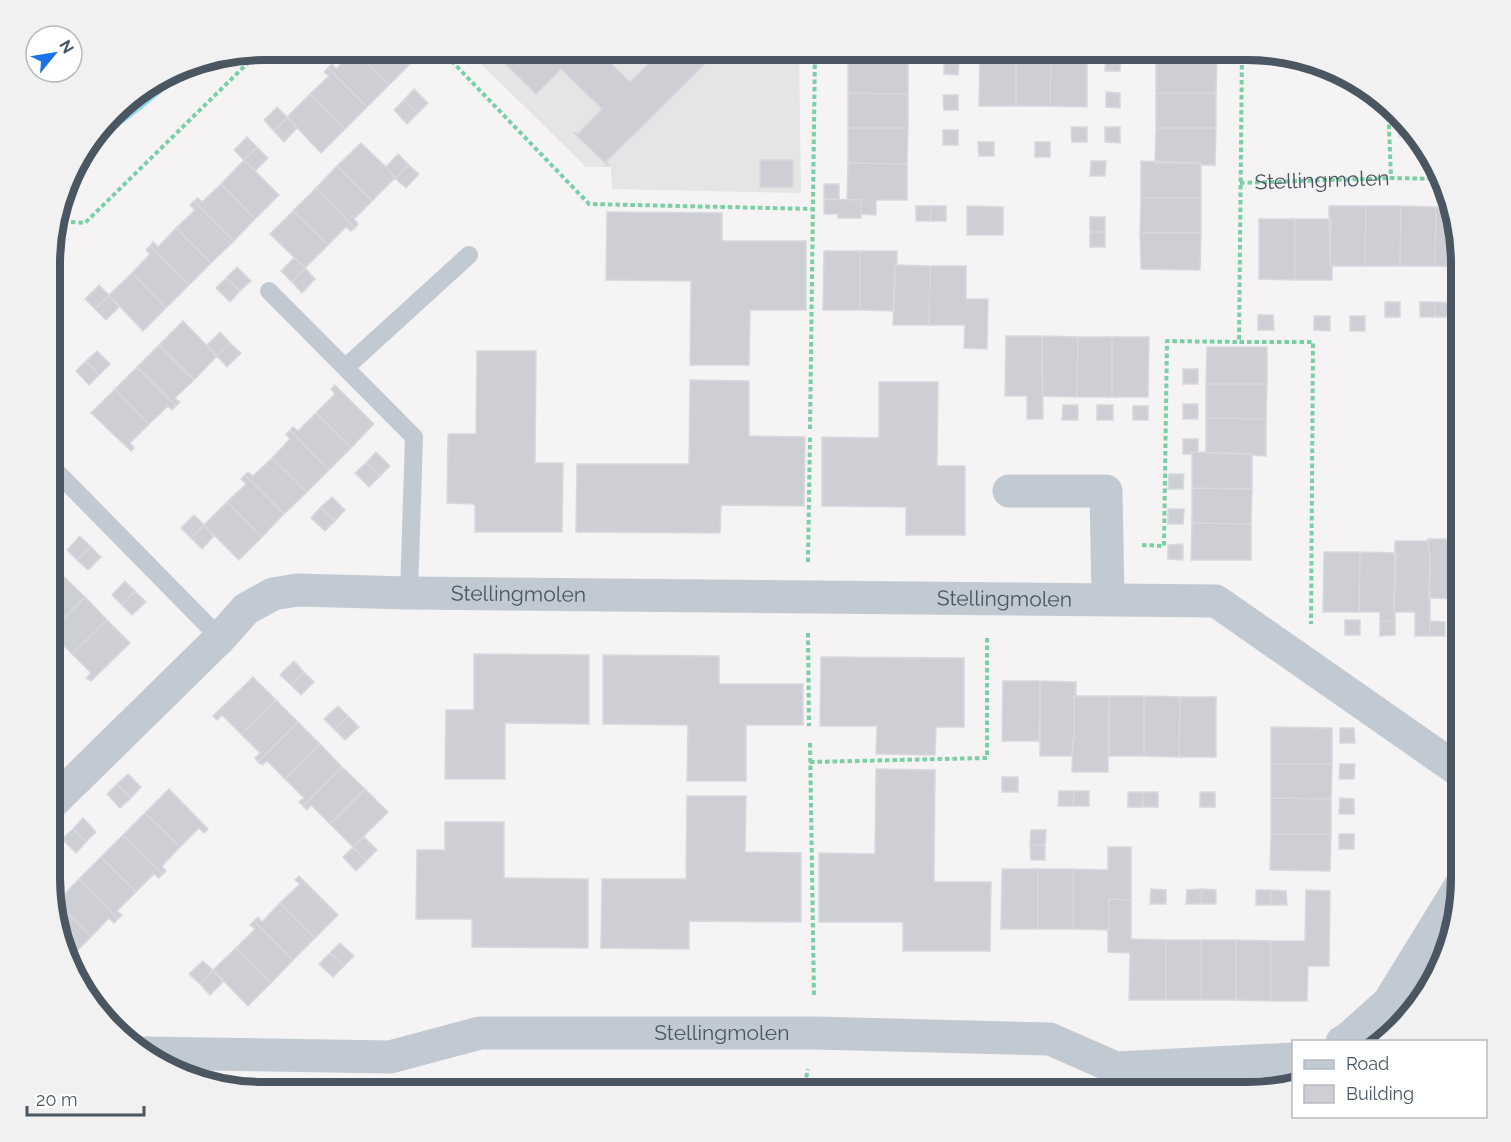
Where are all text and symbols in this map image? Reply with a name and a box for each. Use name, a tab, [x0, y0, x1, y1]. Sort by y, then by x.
north arrow	[24, 24, 84, 84]
text: N	[55, 37, 78, 57]
street label: Stellingmolen	[1254, 165, 1390, 195]
street label: Stellingmolen	[451, 580, 586, 607]
street label: Stellingmolen	[937, 585, 1072, 612]
street label: Stellingmolen	[654, 1020, 789, 1045]
legend	[1292, 1040, 1487, 1118]
text: Road	[1346, 1053, 1389, 1074]
scale bar	[27, 1079, 144, 1117]
text: Building	[1346, 1083, 1414, 1104]
text: 20 m	[36, 1089, 78, 1110]

